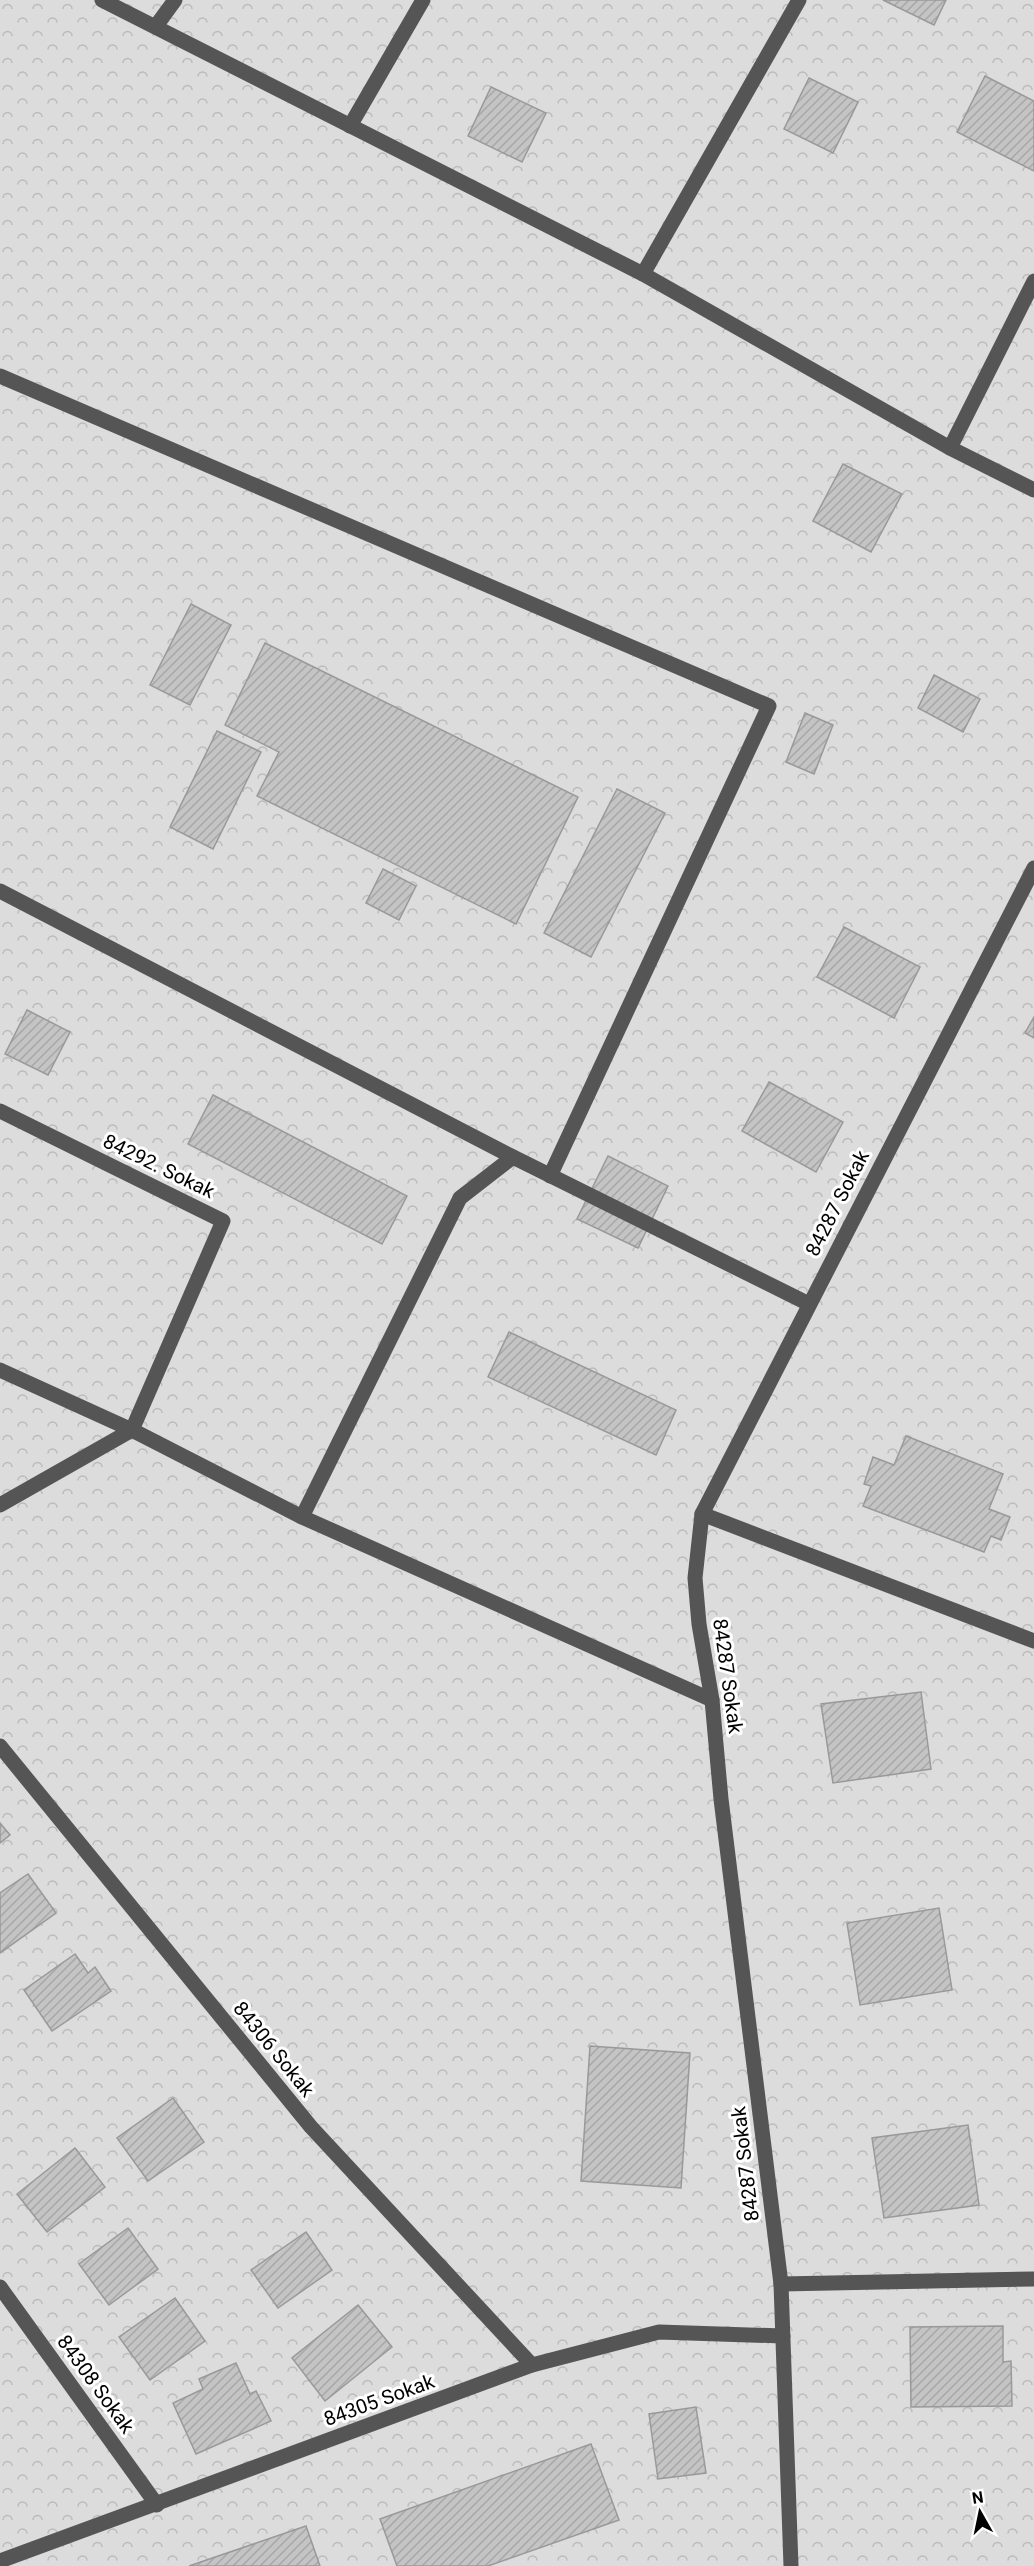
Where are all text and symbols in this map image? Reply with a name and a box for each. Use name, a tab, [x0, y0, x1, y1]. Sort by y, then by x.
street label: 84292. Sokak	[99, 1129, 219, 1204]
street label: 84287 Sokak	[800, 1145, 874, 1260]
street label: 84287 Sokak	[708, 1617, 748, 1736]
street label: 84306 Sokak	[228, 1997, 320, 2102]
street label: 84287 Sokak	[726, 2104, 764, 2223]
street label: 84308 Sokak	[52, 2330, 140, 2439]
street label: 84305 Sokak	[321, 2369, 438, 2431]
north arrow	[950, 2482, 1010, 2542]
text: N	[971, 2487, 985, 2508]

